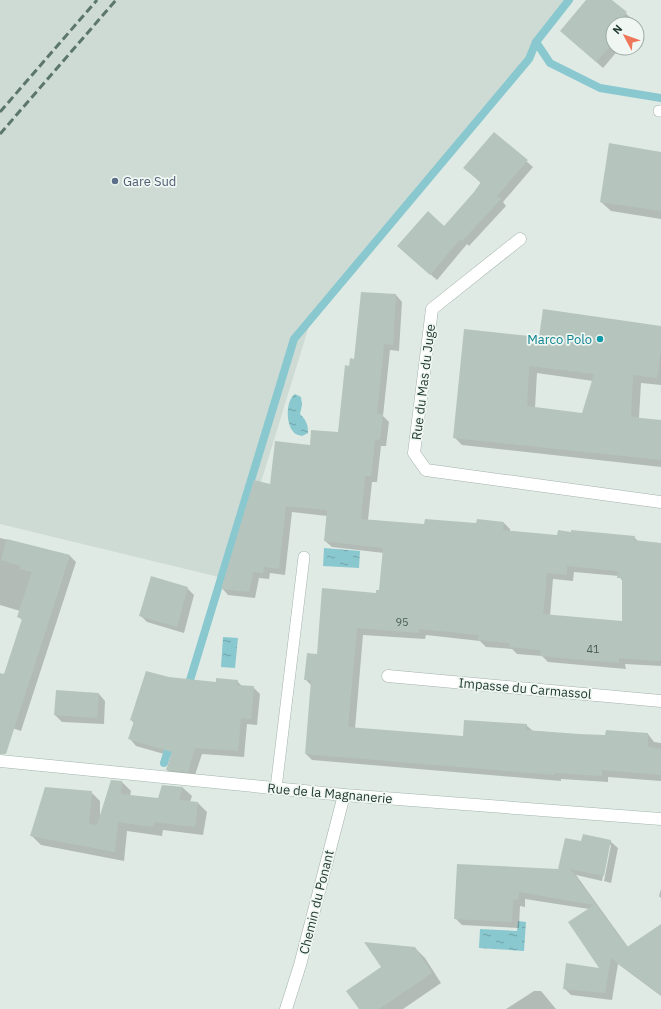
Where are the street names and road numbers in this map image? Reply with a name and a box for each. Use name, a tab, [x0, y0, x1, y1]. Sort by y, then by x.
street label: Rue du Mas du Juge	[408, 323, 439, 441]
street label: Impasse du Carmassol	[458, 674, 593, 703]
street label: Rue de la Magnanerie	[267, 780, 393, 807]
street label: Chemin du Ponant	[295, 848, 338, 956]

